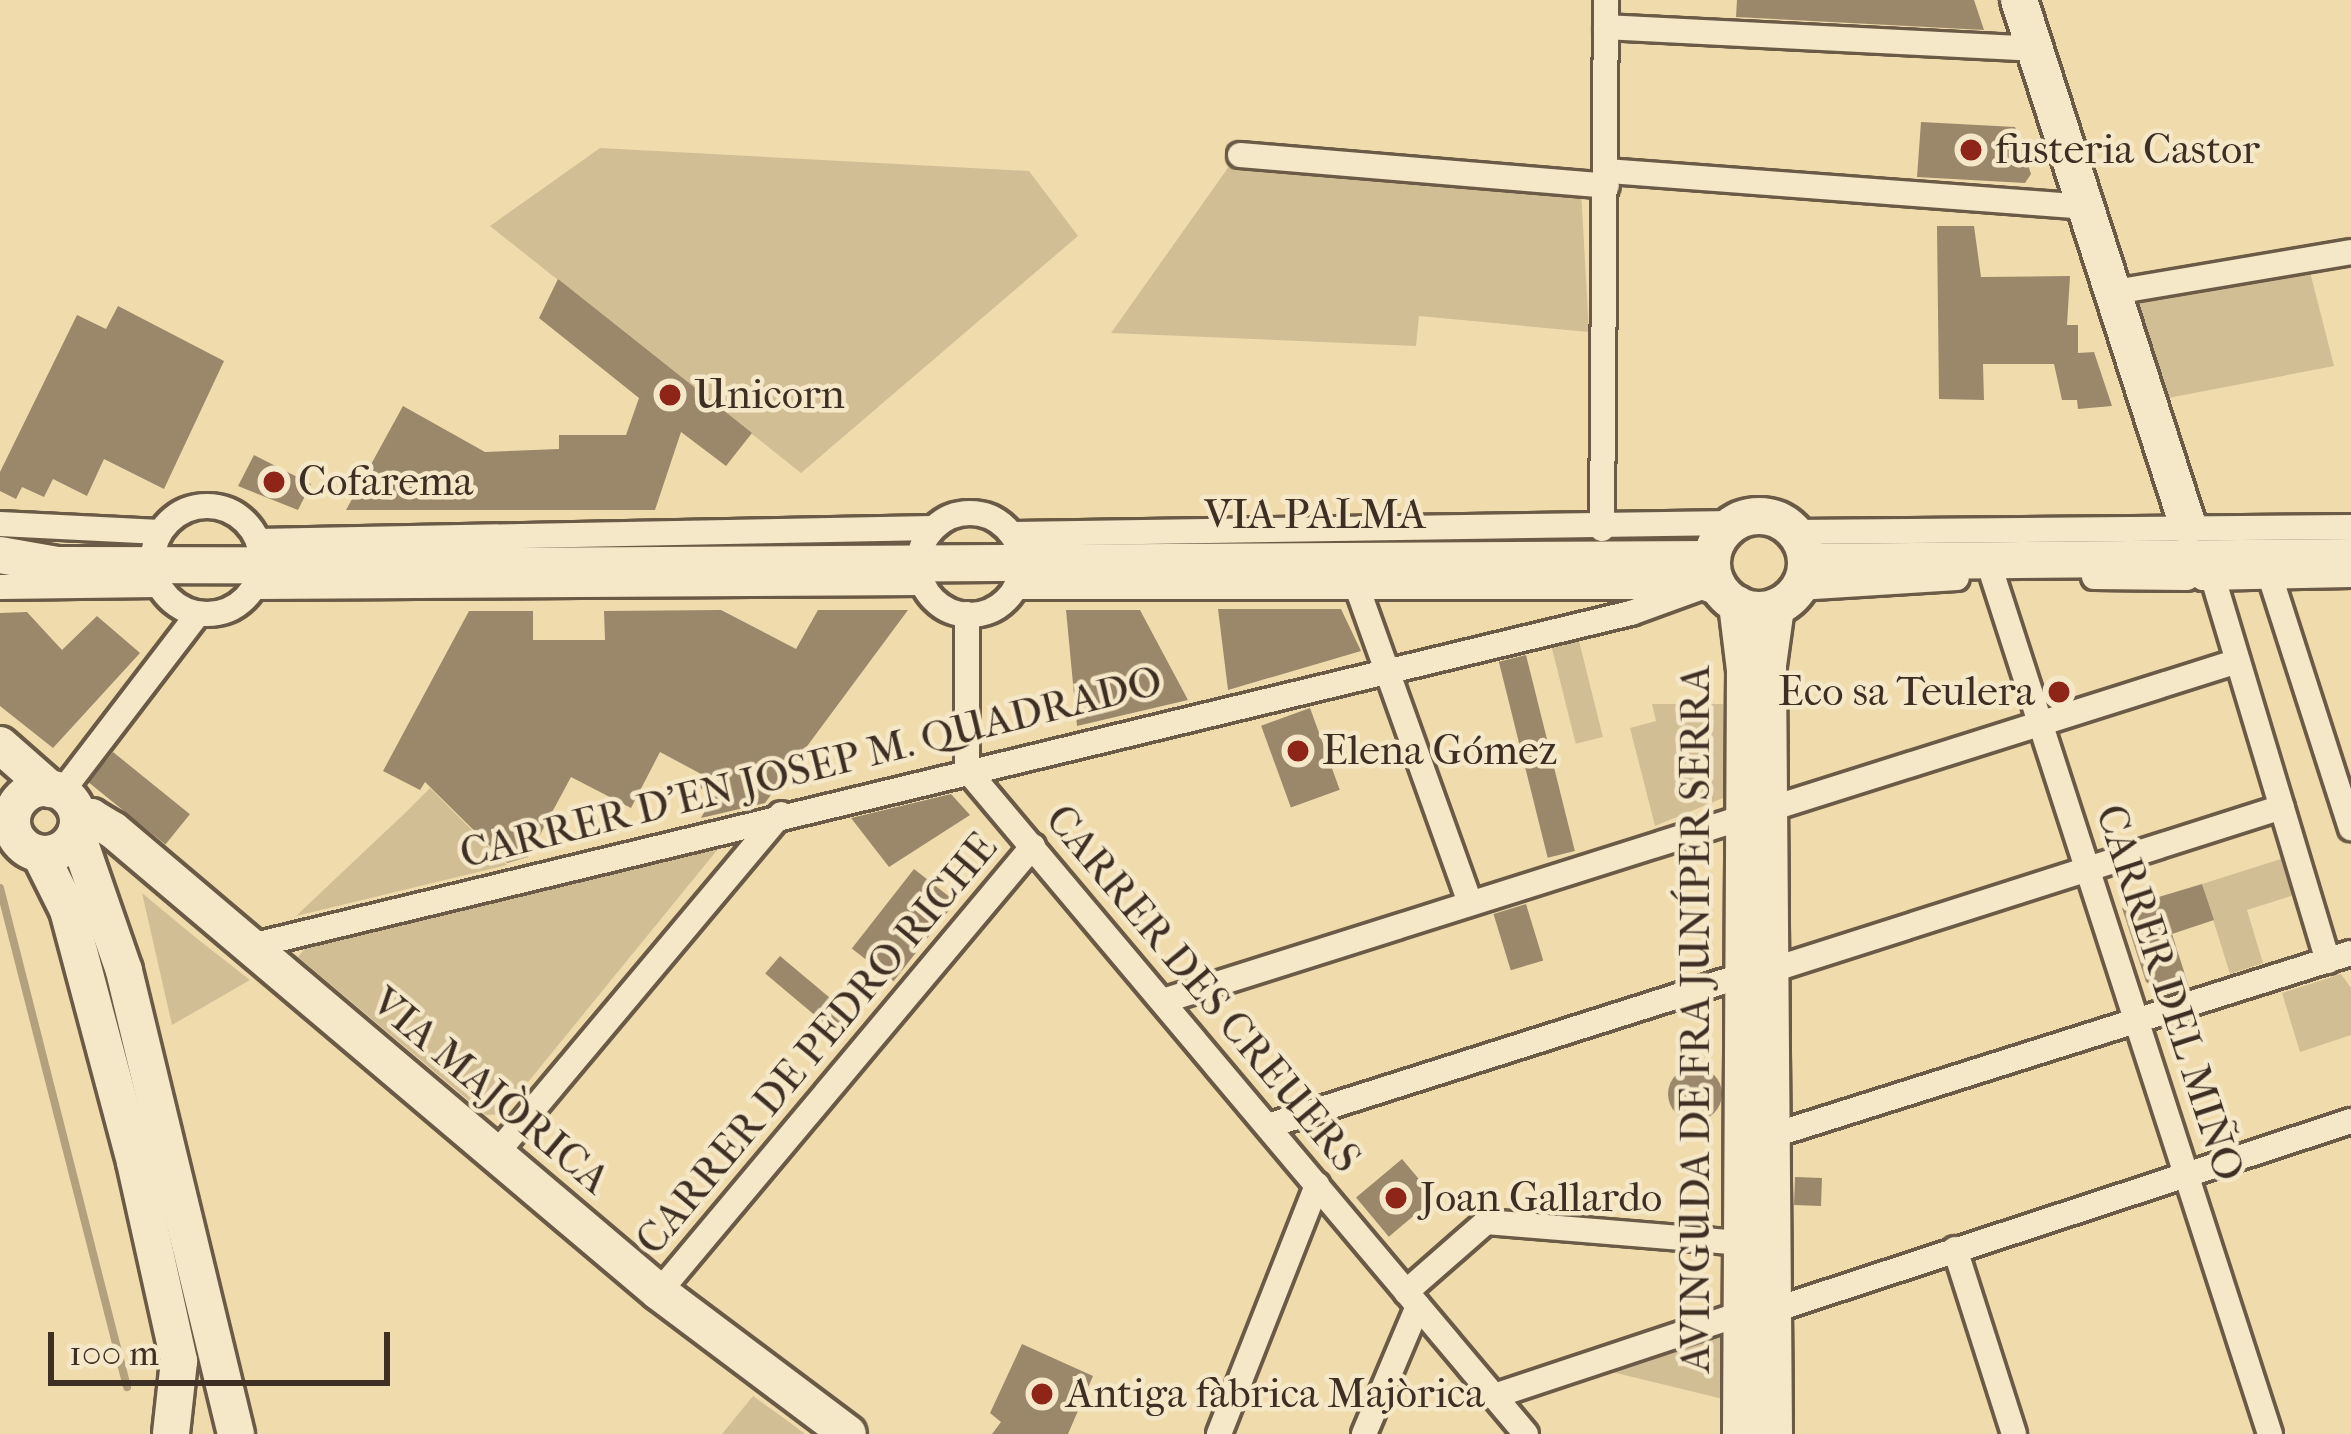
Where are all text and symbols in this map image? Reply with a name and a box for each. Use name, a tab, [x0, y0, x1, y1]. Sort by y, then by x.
place label: fusteria Castor	[1995, 125, 2260, 175]
marker: fusteria Castor	[1958, 137, 1984, 163]
place label: Unicorn	[694, 370, 845, 420]
marker: Unicorn	[657, 382, 683, 408]
place label: Cofarema	[298, 457, 473, 507]
marker: Cofarema	[261, 469, 287, 495]
street label: VIA PALMA	[1204, 490, 1426, 540]
street label: CARRER D'EN JOSEP M. QUADRADO	[455, 656, 1167, 880]
street label: AVINGUDA DE FRA JUNÍPER SERRA	[1671, 665, 1721, 1373]
place label: Eco sa Teulera	[1778, 667, 2035, 717]
marker: Eco sa Teulera	[2046, 679, 2072, 705]
place label: Elena Gómez	[1322, 726, 1557, 776]
marker: Elena Gómez	[1285, 738, 1311, 764]
street label: CARRER DES CREUERS	[1035, 795, 1371, 1183]
street label: CARRER DEL MIÑO	[2084, 799, 2254, 1187]
street label: CARRER DE PEDRO RICHE	[626, 823, 1008, 1265]
street label: VIA MAJÒRICA	[361, 977, 619, 1205]
place label: Joan Gallardo	[1420, 1173, 1662, 1223]
marker: Joan Gallardo	[1383, 1185, 1409, 1211]
scale bar	[54, 1308, 396, 1382]
text: 100 m	[69, 1332, 159, 1374]
place label: Antiga fàbrica Majòrica	[1066, 1369, 1485, 1419]
marker: Antiga fàbrica Majòrica	[1029, 1381, 1055, 1407]

